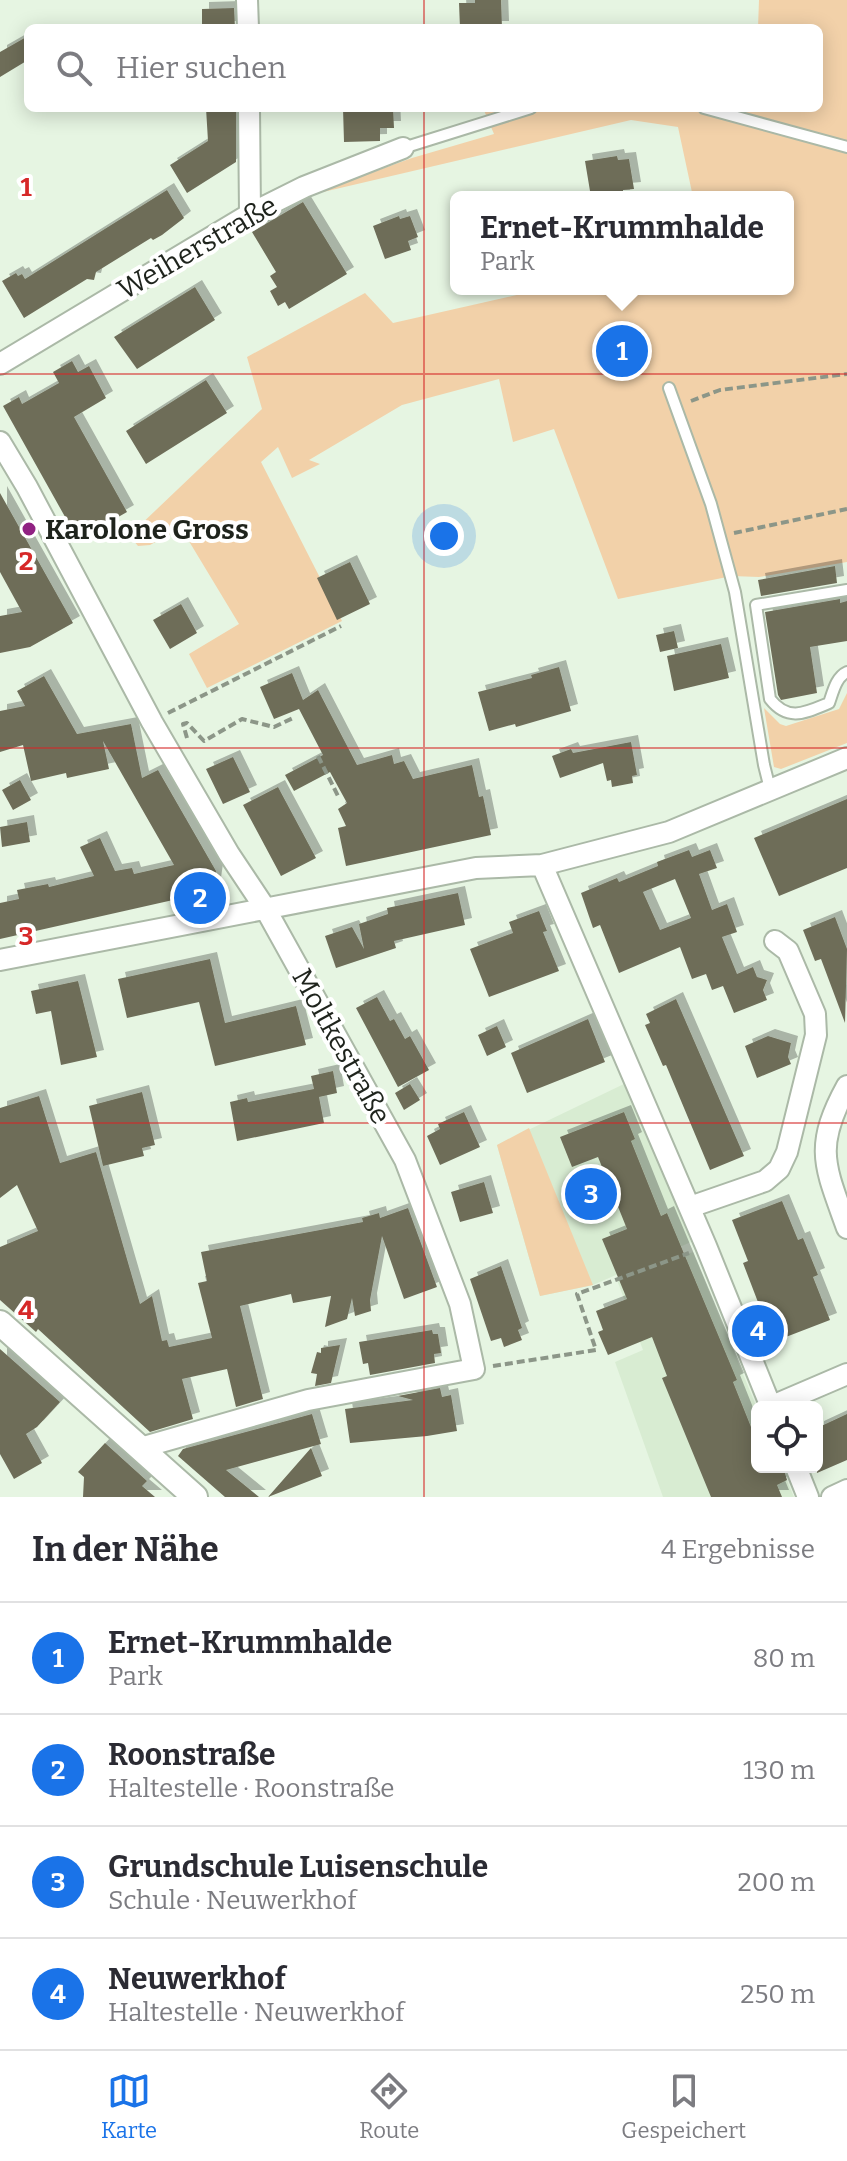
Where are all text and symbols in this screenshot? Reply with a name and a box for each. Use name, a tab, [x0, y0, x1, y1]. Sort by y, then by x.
search box	[24, 24, 823, 112]
icon: search	[52, 46, 96, 90]
text: Hier suchen	[116, 50, 286, 86]
text: 1	[20, 172, 32, 203]
street label: Weiherstraße	[112, 188, 283, 306]
popup	[450, 191, 794, 295]
text: Ernet-Krummhalde	[480, 210, 764, 246]
text: Park	[480, 246, 535, 277]
pin: 1	[596, 321, 648, 381]
place label: Karolone Gross	[45, 513, 249, 546]
your location	[424, 516, 464, 556]
marker: Karolone Gross	[20, 520, 38, 538]
text: 2	[19, 546, 33, 577]
pin: 2	[174, 868, 226, 928]
text: 3	[19, 921, 33, 952]
street label: Moltkestraße	[285, 963, 398, 1130]
pin: 3	[565, 1164, 617, 1224]
text: 4	[18, 1295, 34, 1326]
pin: 4	[732, 1301, 784, 1361]
map controls	[751, 1401, 823, 1473]
button: locate	[751, 1401, 823, 1473]
text: In der Nähe	[32, 1529, 219, 1570]
text: 4 Ergebnisse	[661, 1534, 815, 1565]
text: Ernet-Krummhalde	[108, 1625, 392, 1661]
text: 1	[52, 1643, 64, 1674]
text: 80 m	[753, 1643, 815, 1674]
text: Park	[108, 1661, 163, 1692]
text: Roonstraße	[108, 1737, 275, 1773]
text: 2	[51, 1755, 65, 1786]
text: 130 m	[743, 1755, 815, 1786]
text: Haltestelle · Roonstraße	[108, 1773, 395, 1804]
text: Grundschule Luisenschule	[108, 1849, 488, 1885]
text: 3	[51, 1867, 65, 1898]
text: 200 m	[738, 1867, 815, 1898]
text: Schule · Neuwerkhof	[108, 1885, 356, 1916]
text: Neuwerkhof	[108, 1961, 286, 1997]
text: 4	[50, 1979, 66, 2010]
text: 250 m	[740, 1979, 815, 2010]
text: Haltestelle · Neuwerkhof	[108, 1997, 404, 2028]
tab: Karte	[101, 2069, 157, 2144]
tab: Route	[359, 2069, 419, 2144]
tab: Gespeichert	[621, 2069, 746, 2144]

